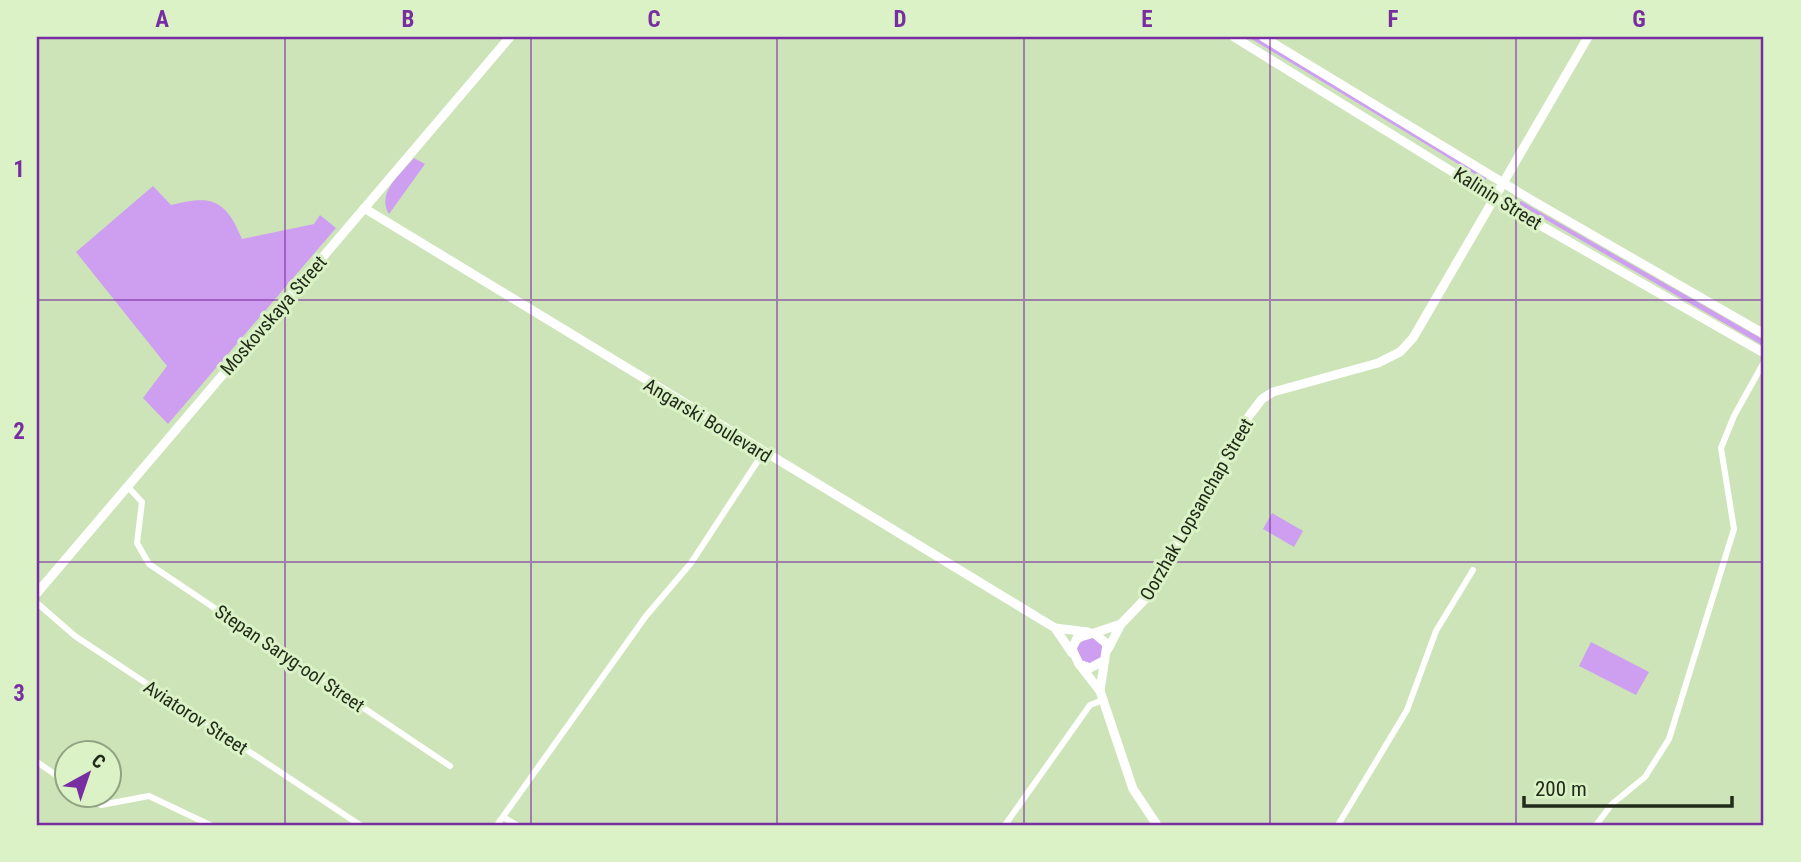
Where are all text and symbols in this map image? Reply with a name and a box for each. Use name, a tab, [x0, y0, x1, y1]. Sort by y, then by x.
text: A	[155, 6, 169, 33]
text: B	[402, 6, 414, 33]
text: C	[647, 6, 661, 33]
text: D	[894, 6, 907, 33]
text: E	[1141, 6, 1153, 33]
text: F	[1388, 6, 1399, 33]
text: G	[1632, 6, 1646, 33]
text: 1	[13, 156, 25, 183]
street label: Kalinin Street	[1449, 162, 1546, 235]
street label: Moskovskaya Street	[215, 251, 331, 380]
street label: Angarski Boulevard	[640, 373, 776, 468]
street label: Oorzhak Lopsanchap Street	[1135, 414, 1258, 604]
text: 2	[13, 418, 25, 445]
street label: Stepan Saryg-ool Street	[211, 600, 369, 717]
street label: Aviatorov Street	[140, 675, 252, 759]
text: 3	[13, 680, 25, 707]
north arrow	[52, 740, 122, 810]
text: С	[87, 749, 110, 774]
scale bar	[1524, 764, 1733, 808]
text: 200 m	[1535, 777, 1587, 801]

